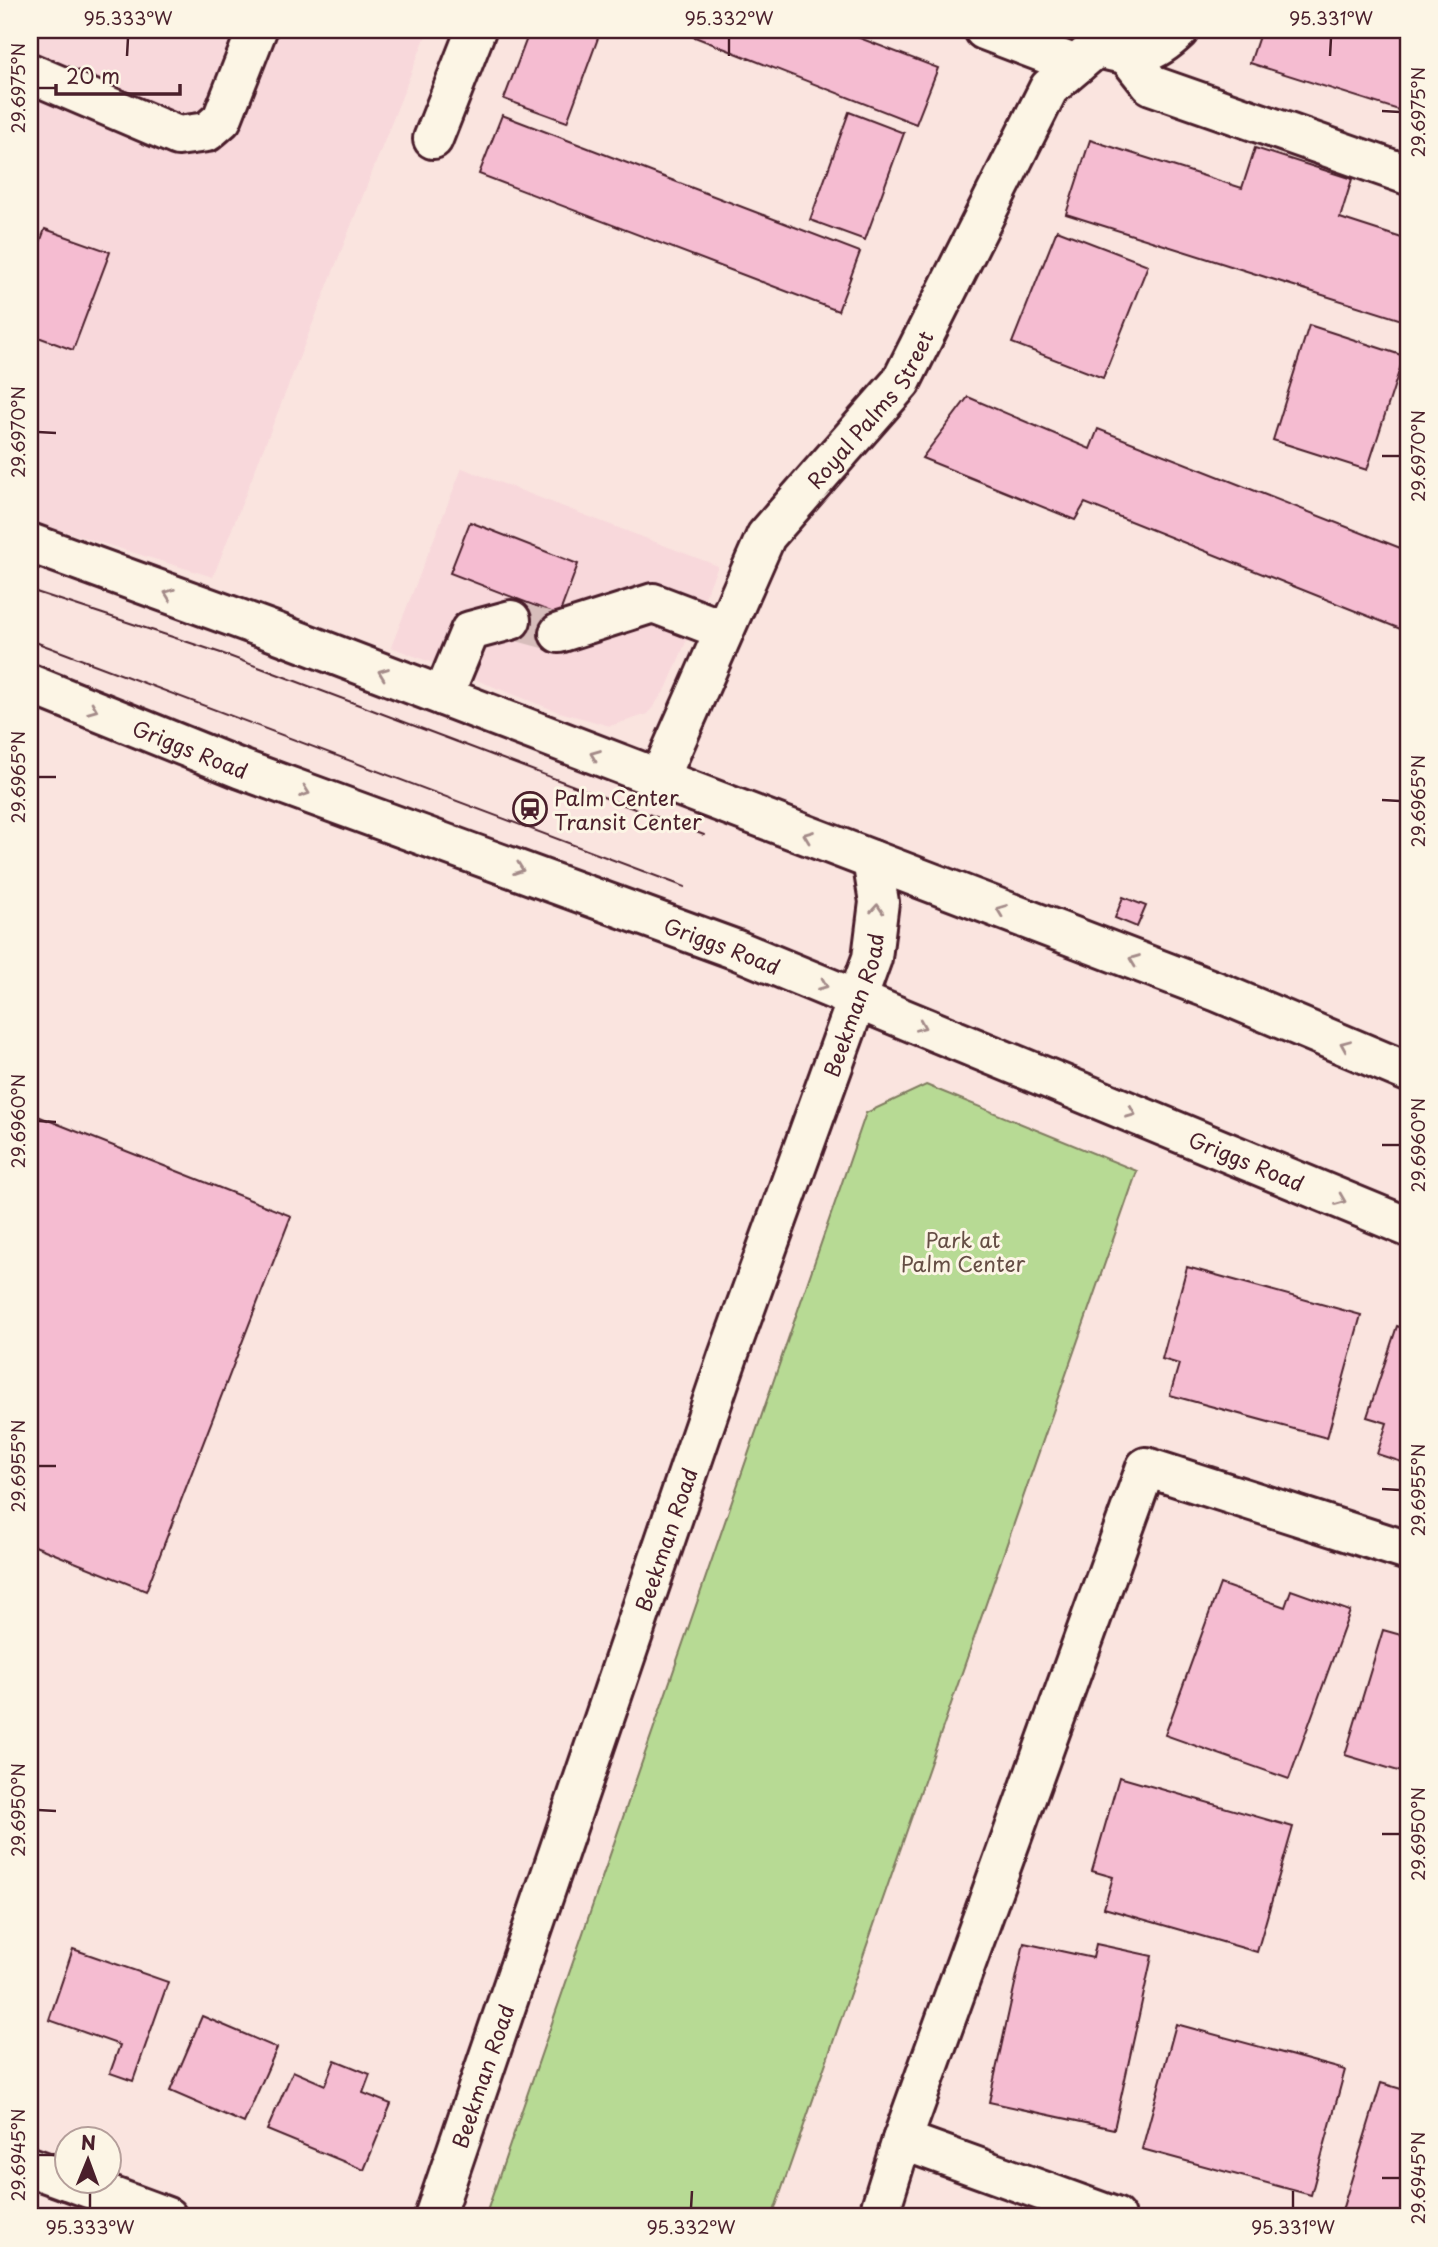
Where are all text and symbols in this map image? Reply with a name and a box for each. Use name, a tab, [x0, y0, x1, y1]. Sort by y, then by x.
text: 95.333°W	[84, 4, 173, 31]
text: 95.332°W	[684, 4, 774, 31]
text: 95.331°W	[1289, 4, 1374, 31]
text: 29.6975°N	[4, 43, 31, 133]
scale bar	[56, 52, 180, 96]
text: 20 m	[66, 59, 120, 91]
text: 29.6975°N	[1404, 67, 1431, 157]
street label: Royal Palms Street	[799, 325, 941, 495]
text: 29.6970°N	[4, 386, 31, 478]
text: 29.6970°N	[1404, 410, 1431, 502]
one-way arrow	[164, 588, 176, 602]
one-way arrow	[377, 668, 389, 682]
one-way arrow	[86, 701, 98, 715]
street label: Griggs Road	[128, 711, 253, 786]
text: 29.6965°N	[4, 731, 31, 823]
one-way arrow	[589, 749, 601, 763]
text: 29.6965°N	[1404, 755, 1431, 847]
place label: Palm Center Transit Center	[554, 781, 702, 837]
one-way arrow	[298, 784, 310, 798]
station icon: Palm Center Transit Center	[511, 790, 549, 828]
one-way arrow	[803, 830, 815, 844]
one-way arrow	[513, 861, 525, 875]
one-way arrow	[870, 903, 885, 914]
one-way arrow	[995, 904, 1007, 918]
street label: Griggs Road	[660, 909, 785, 982]
street label: Beekman Road	[814, 931, 891, 1081]
one-way arrow	[1129, 955, 1141, 969]
one-way arrow	[816, 977, 828, 991]
one-way arrow	[914, 1017, 926, 1031]
one-way arrow	[1340, 1040, 1352, 1054]
text: 29.6960°N	[4, 1074, 31, 1168]
text: 29.6960°N	[1404, 1098, 1431, 1192]
one-way arrow	[1124, 1105, 1136, 1119]
street label: Griggs Road	[1184, 1122, 1309, 1199]
one-way arrow	[1335, 1191, 1347, 1205]
park label: Park at Palm Center	[901, 1223, 1026, 1279]
text: 29.6955°N	[4, 1419, 31, 1513]
text: 29.6955°N	[1404, 1443, 1431, 1537]
street label: Beekman Road	[626, 1463, 705, 1616]
text: 29.6950°N	[4, 1763, 31, 1857]
text: 29.6950°N	[1404, 1787, 1431, 1881]
street label: Beekman Road	[443, 2000, 522, 2152]
text: 29.6945°N	[4, 2108, 31, 2202]
north arrow	[52, 2124, 122, 2194]
text: N	[81, 2128, 96, 2156]
text: 29.6945°N	[1404, 2131, 1431, 2225]
text: 95.333°W	[46, 2213, 135, 2240]
text: 95.332°W	[646, 2213, 736, 2240]
text: 95.331°W	[1251, 2213, 1336, 2240]

